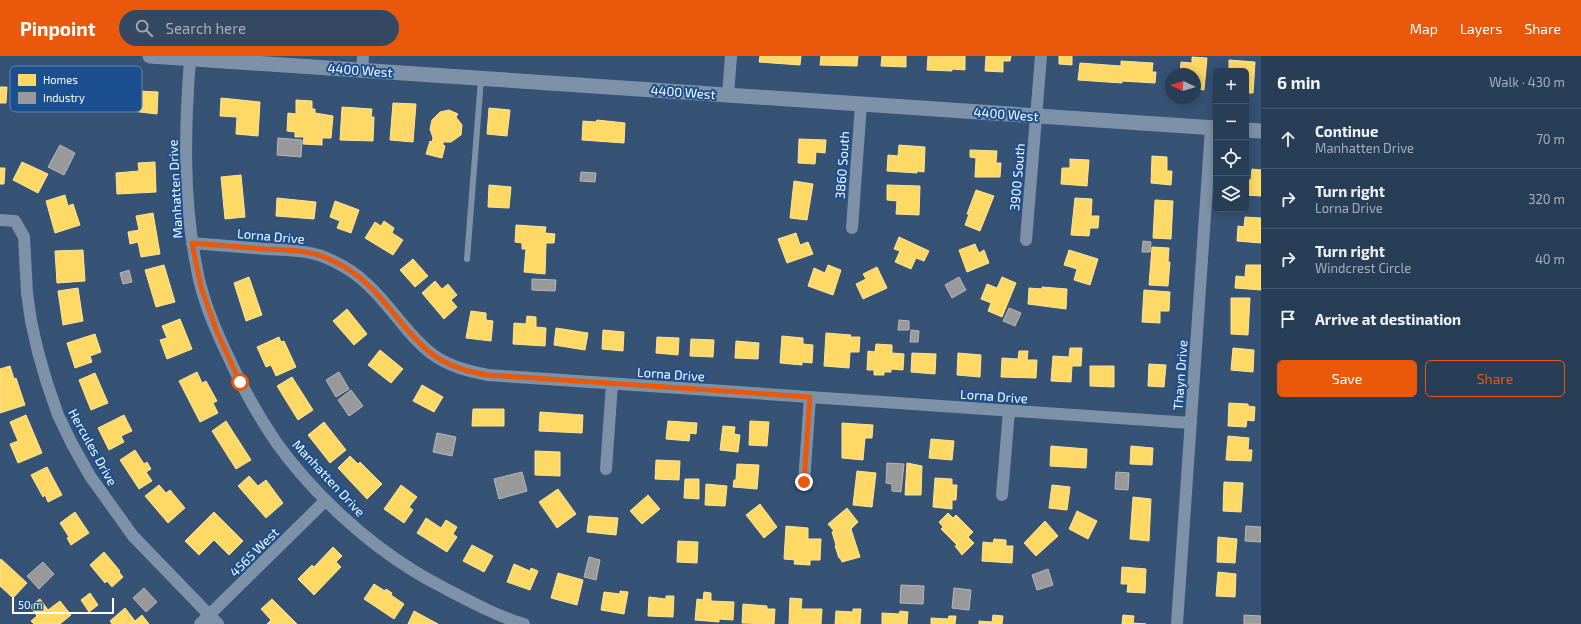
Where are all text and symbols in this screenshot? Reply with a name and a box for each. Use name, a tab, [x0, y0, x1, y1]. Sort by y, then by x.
search box	[119, 10, 399, 46]
text: Pinpoint	[20, 17, 95, 40]
icon: search	[133, 17, 155, 39]
text: Search here	[165, 19, 246, 37]
text: Map	[1410, 20, 1438, 37]
text: Layers	[1460, 20, 1502, 37]
text: Share	[1524, 20, 1561, 37]
street label: 4400 West	[327, 60, 393, 80]
legend	[10, 66, 142, 112]
north arrow	[1165, 68, 1201, 104]
map controls	[1213, 68, 1249, 212]
button: +	[1213, 68, 1249, 104]
text: 6 min	[1277, 72, 1321, 92]
text: Homes	[43, 73, 78, 86]
text: Walk · 430 m	[1489, 74, 1565, 90]
street label: 4400 West	[650, 82, 716, 102]
text: Industry	[43, 91, 85, 104]
street label: 4400 West	[973, 104, 1039, 124]
button: −	[1213, 104, 1249, 140]
text: Continue	[1315, 122, 1378, 140]
icon: ahead	[1277, 128, 1299, 150]
street label: 3860 South	[832, 131, 852, 199]
text: 70 m	[1536, 131, 1565, 147]
street label: Manhatten Drive	[164, 139, 186, 239]
button: locate	[1213, 140, 1249, 176]
text: Manhatten Drive	[1315, 140, 1414, 156]
street label: 3900 South	[1006, 143, 1028, 211]
button: layers	[1213, 176, 1249, 212]
text: Turn right	[1315, 182, 1385, 200]
icon: right	[1277, 188, 1299, 210]
text: 320 m	[1528, 191, 1565, 207]
text: Lorna Drive	[1315, 200, 1383, 216]
street label: Lorna Drive	[237, 225, 305, 247]
text: Turn right	[1315, 242, 1385, 260]
icon: right	[1277, 248, 1299, 270]
text: 40 m	[1535, 251, 1565, 267]
text: Windcrest Circle	[1315, 260, 1411, 276]
icon: arrive	[1277, 308, 1299, 330]
text: Arrive at destination	[1315, 310, 1461, 328]
street label: Thayn Drive	[1170, 339, 1190, 411]
button: Save	[1277, 360, 1417, 397]
button: Share	[1425, 360, 1565, 397]
street label: Lorna Drive	[637, 364, 705, 384]
route start	[231, 373, 249, 391]
street label: Lorna Drive	[960, 386, 1028, 406]
street label: Hercules Drive	[65, 406, 121, 488]
street label: Manhatten Drive	[289, 436, 369, 520]
route end	[795, 473, 813, 491]
street label: 4565 West	[226, 524, 282, 580]
scale bar	[12, 596, 114, 615]
text: 50 m	[18, 598, 43, 611]

